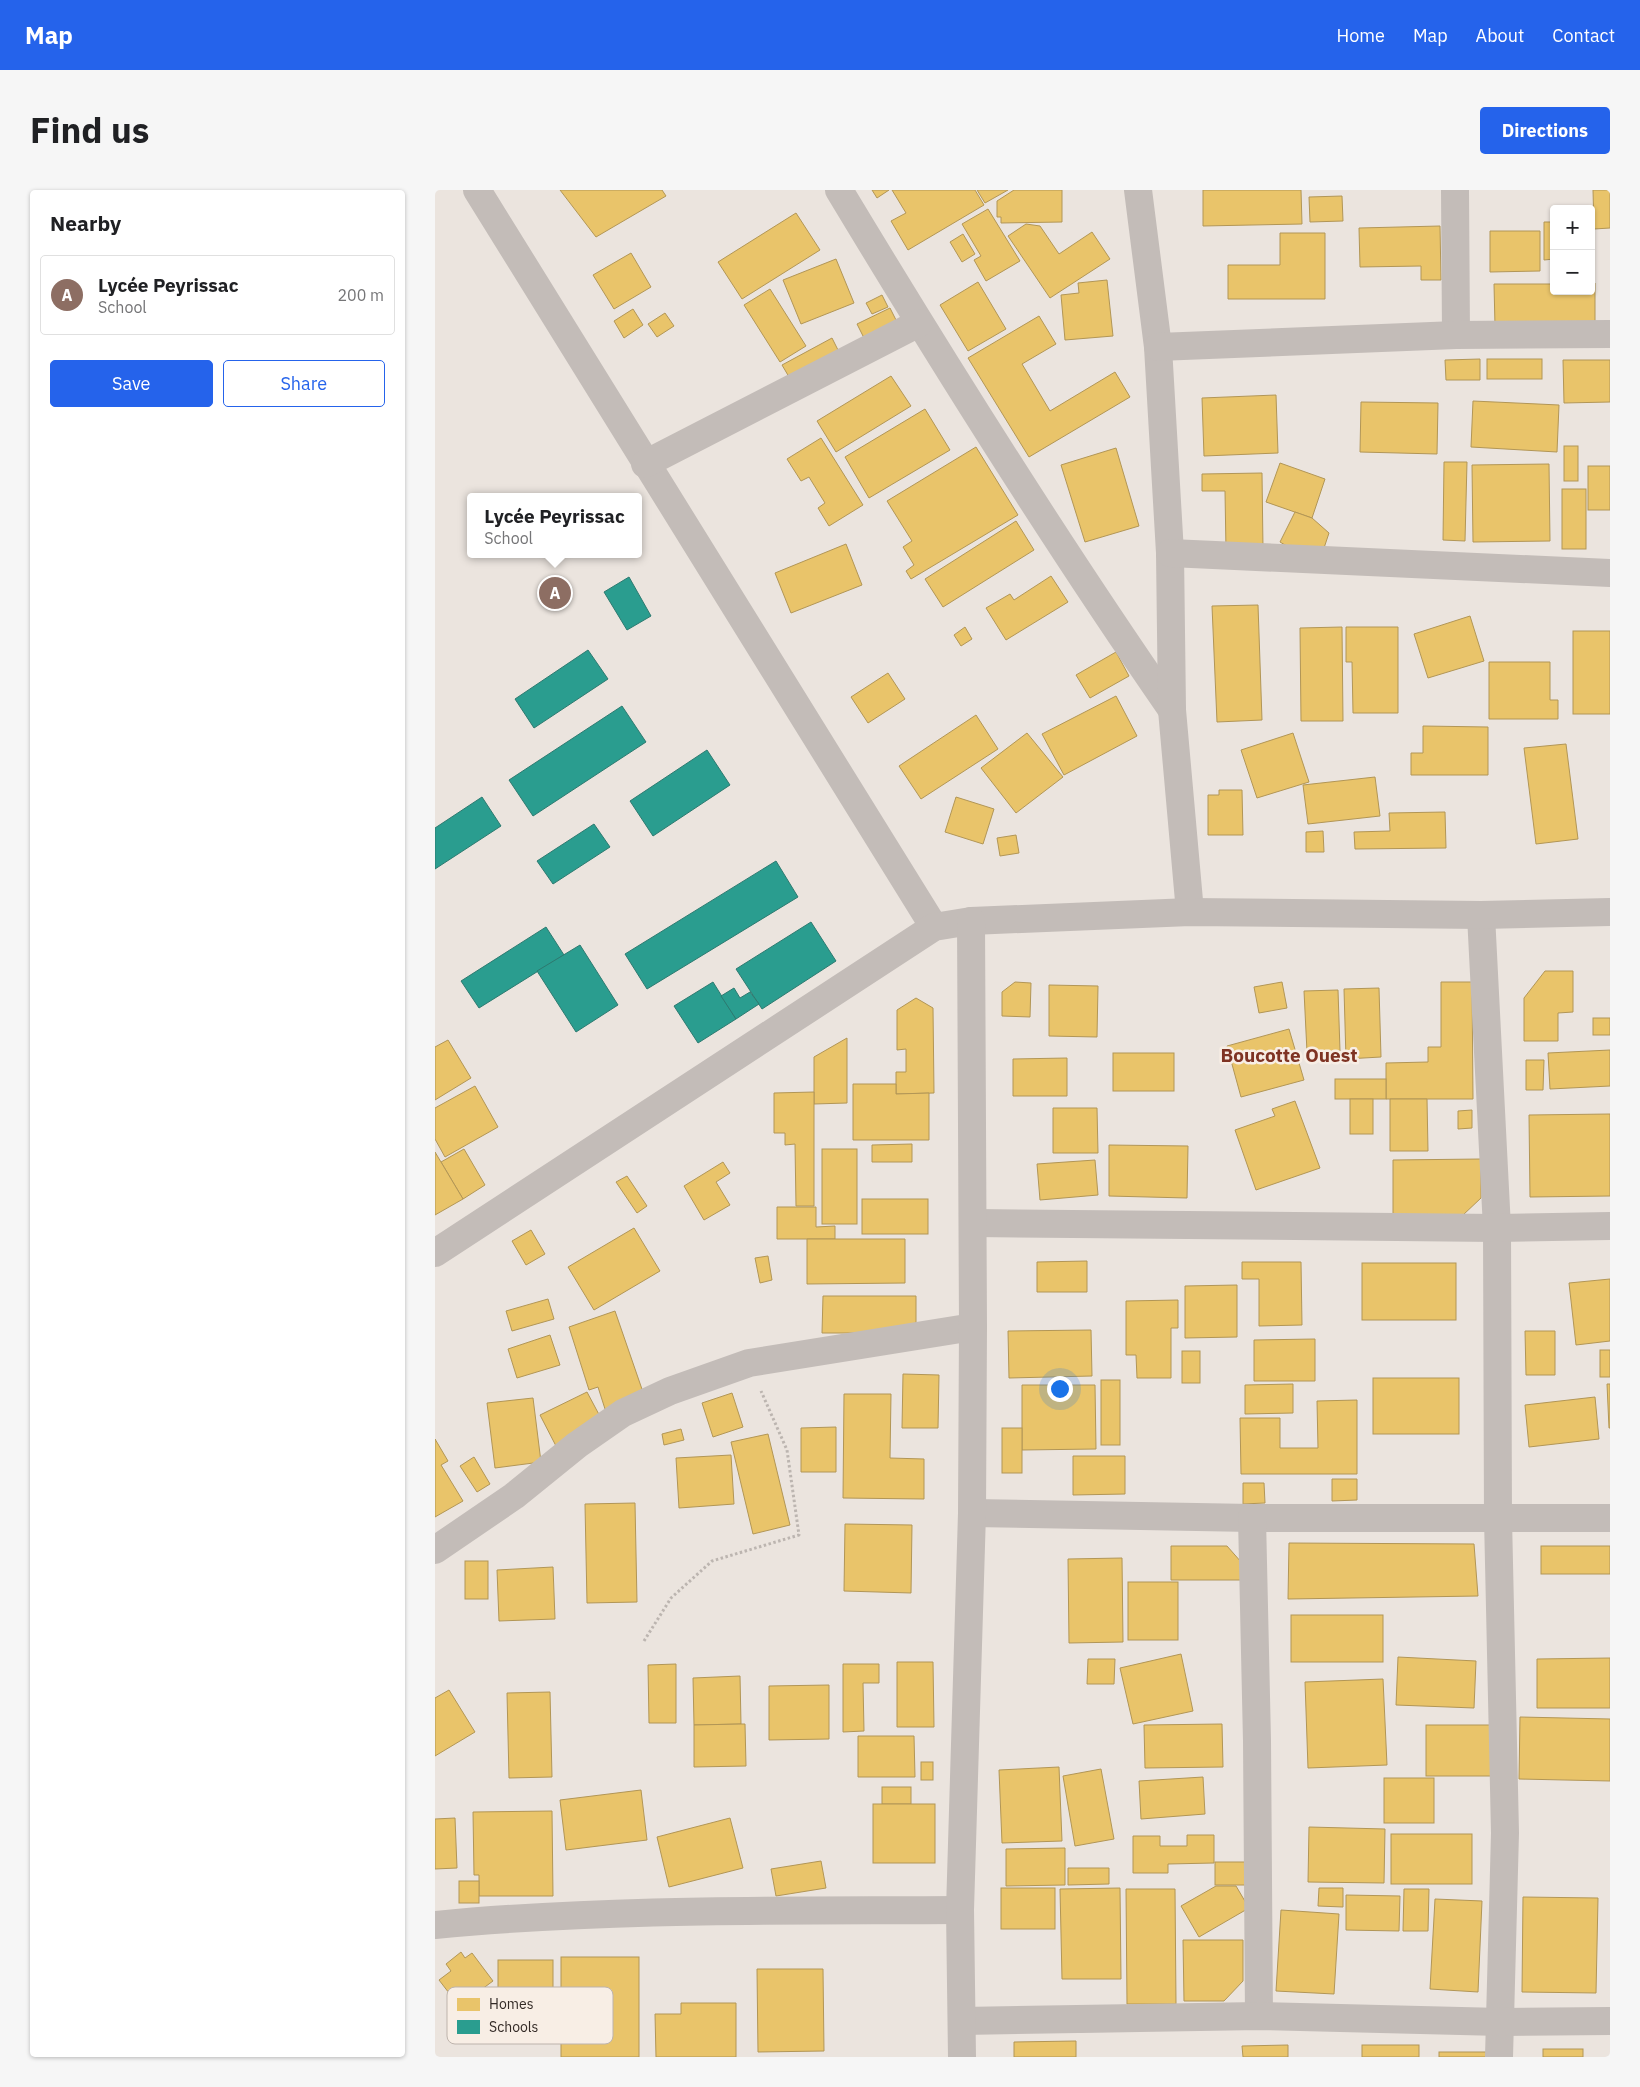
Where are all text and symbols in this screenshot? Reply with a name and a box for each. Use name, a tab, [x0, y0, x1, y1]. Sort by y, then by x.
text: Map	[25, 19, 73, 51]
text: Home	[1337, 24, 1385, 47]
text: Map	[1413, 24, 1448, 47]
text: About	[1476, 24, 1524, 47]
text: Contact	[1552, 24, 1615, 47]
text: Find us	[30, 107, 149, 153]
button: Directions	[1480, 107, 1610, 154]
map controls	[1550, 205, 1595, 295]
button: +	[1550, 205, 1595, 250]
text: Nearby	[50, 209, 121, 237]
button: −	[1550, 250, 1595, 295]
text: Lycée Peyrissac	[98, 273, 239, 297]
text: A	[62, 285, 72, 305]
text: 200 m	[337, 285, 384, 305]
text: School	[98, 297, 147, 317]
button: Save	[50, 360, 213, 407]
button: Share	[223, 360, 385, 407]
popup	[467, 493, 642, 558]
text: Lycée Peyrissac	[484, 504, 625, 528]
text: School	[484, 528, 533, 548]
pin: A	[539, 574, 571, 612]
district label: Boucotte Ouest	[1221, 1043, 1357, 1067]
your location	[1047, 1376, 1073, 1402]
legend	[447, 1987, 613, 2044]
text: Homes	[489, 1995, 534, 2013]
text: Schools	[489, 2018, 539, 2036]

